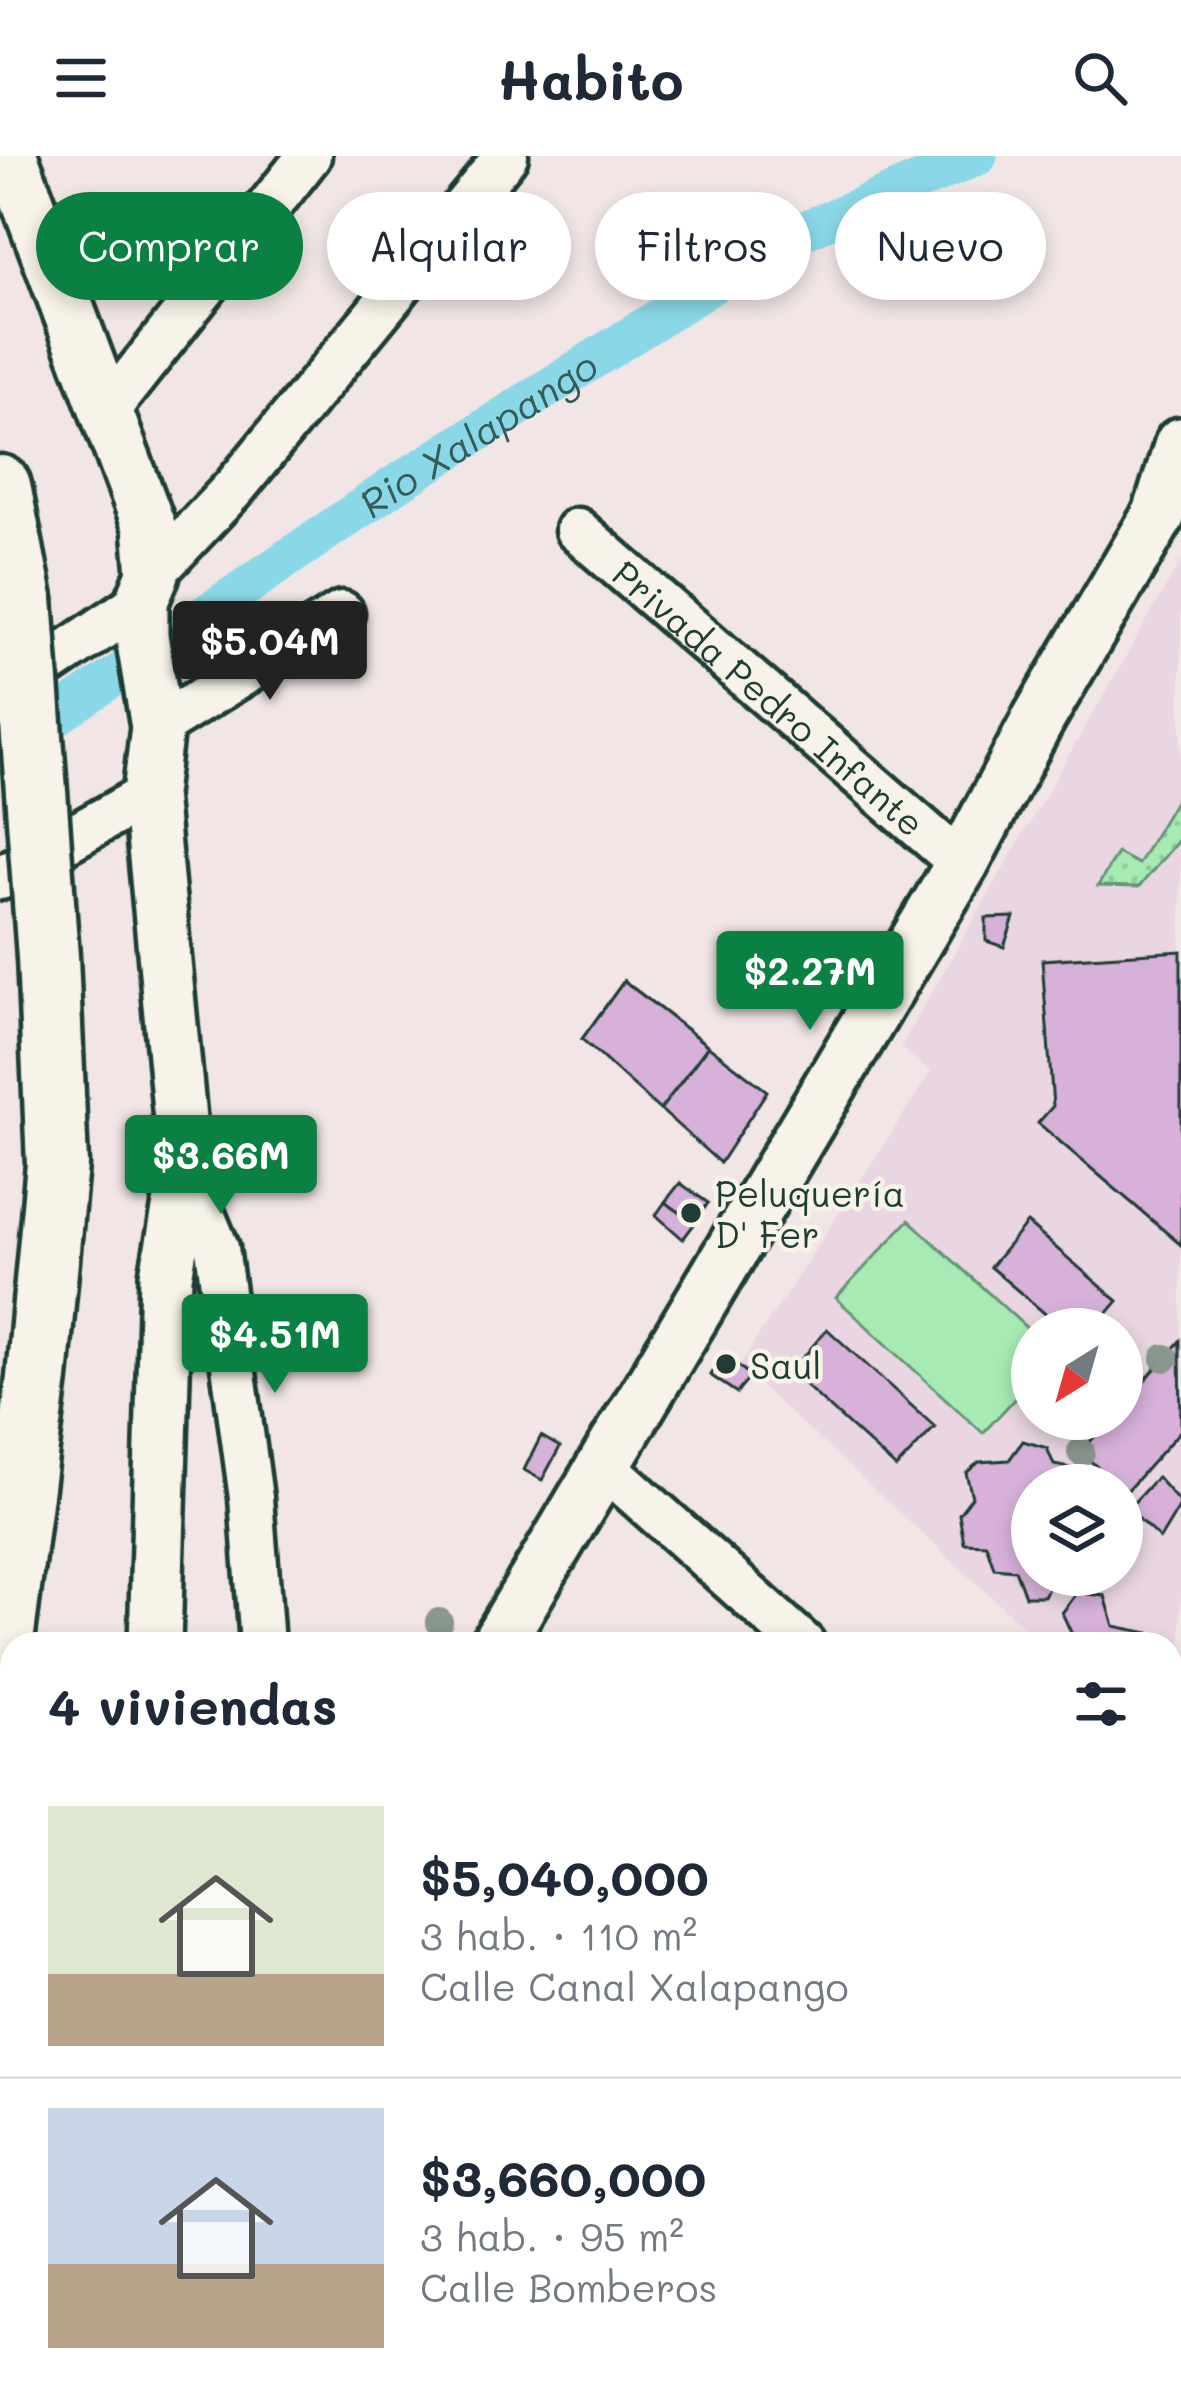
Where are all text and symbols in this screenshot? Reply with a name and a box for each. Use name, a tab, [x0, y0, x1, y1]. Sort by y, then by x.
text: Habito	[498, 43, 683, 114]
icon: menu	[48, 45, 114, 111]
icon: search	[1067, 45, 1133, 111]
chip: Comprar	[36, 192, 303, 300]
chip: Alquilar	[327, 192, 571, 300]
chip: Filtros	[595, 192, 811, 300]
chip: Nuevo	[835, 192, 1046, 300]
water label: Rio Xalapango	[348, 338, 606, 528]
street label: Privada Pedro Infante	[604, 549, 935, 845]
pin: $5.04M	[172, 601, 368, 703]
text: $5.04M	[200, 614, 340, 665]
pin: $2.27M	[712, 931, 908, 1033]
text: $2.27M	[744, 944, 877, 995]
pin: $3.66M	[123, 1115, 319, 1217]
text: $3.66M	[152, 1128, 290, 1179]
place label: Peluquería D' Fer	[715, 1169, 905, 1257]
marker: Peluquería D' Fer	[678, 1200, 704, 1226]
pin: $4.51M	[177, 1294, 373, 1396]
text: $4.51M	[209, 1307, 341, 1358]
north arrow	[1011, 1308, 1143, 1440]
map controls	[1011, 1308, 1143, 1596]
place label: Saul	[750, 1341, 821, 1388]
marker: Saul	[713, 1351, 739, 1377]
button: layers	[1011, 1464, 1143, 1596]
text: 4 viviendas	[48, 1671, 337, 1738]
icon: filters	[1068, 1671, 1134, 1737]
text: $5,040,000	[420, 1842, 709, 1909]
icon: home	[144, 1854, 288, 1998]
text: 3 hab. · 110 m²	[420, 1909, 697, 1960]
text: Calle Canal Xalapango	[420, 1960, 849, 2011]
text: $3,660,000	[420, 2143, 706, 2210]
icon: home	[144, 2156, 288, 2300]
text: 3 hab. · 95 m²	[420, 2210, 684, 2261]
text: Calle Bomberos	[420, 2261, 717, 2312]

